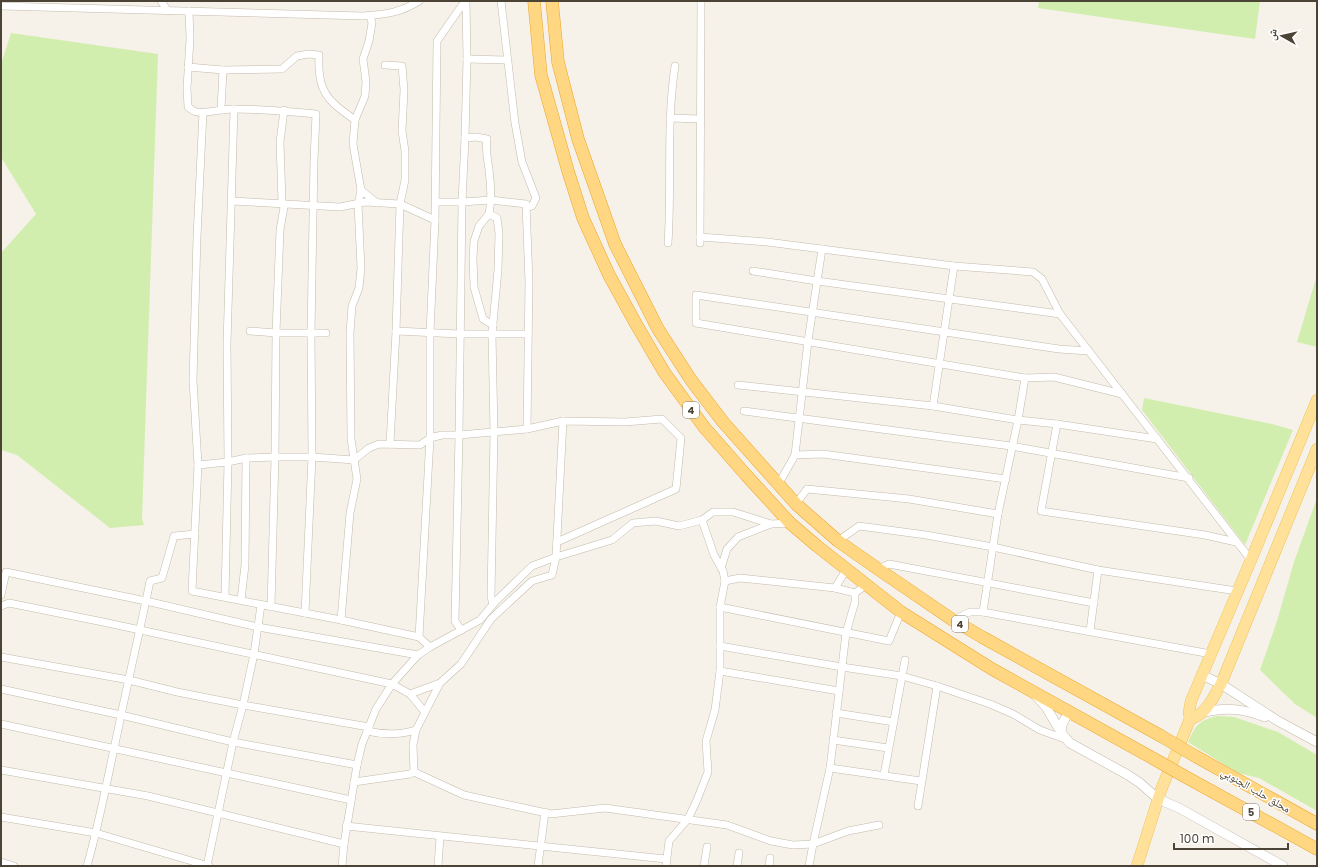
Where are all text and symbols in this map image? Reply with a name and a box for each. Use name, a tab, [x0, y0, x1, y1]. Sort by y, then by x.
north arrow	[1262, 16, 1302, 56]
text: ش	[1263, 27, 1281, 42]
road number: 4	[683, 402, 699, 418]
road number: 4	[952, 616, 968, 632]
street label: محلق حلب الجنوبي	[1218, 764, 1294, 817]
road number: 5	[1243, 804, 1259, 820]
scale bar	[1174, 825, 1288, 851]
text: 100 m	[1180, 830, 1214, 847]

